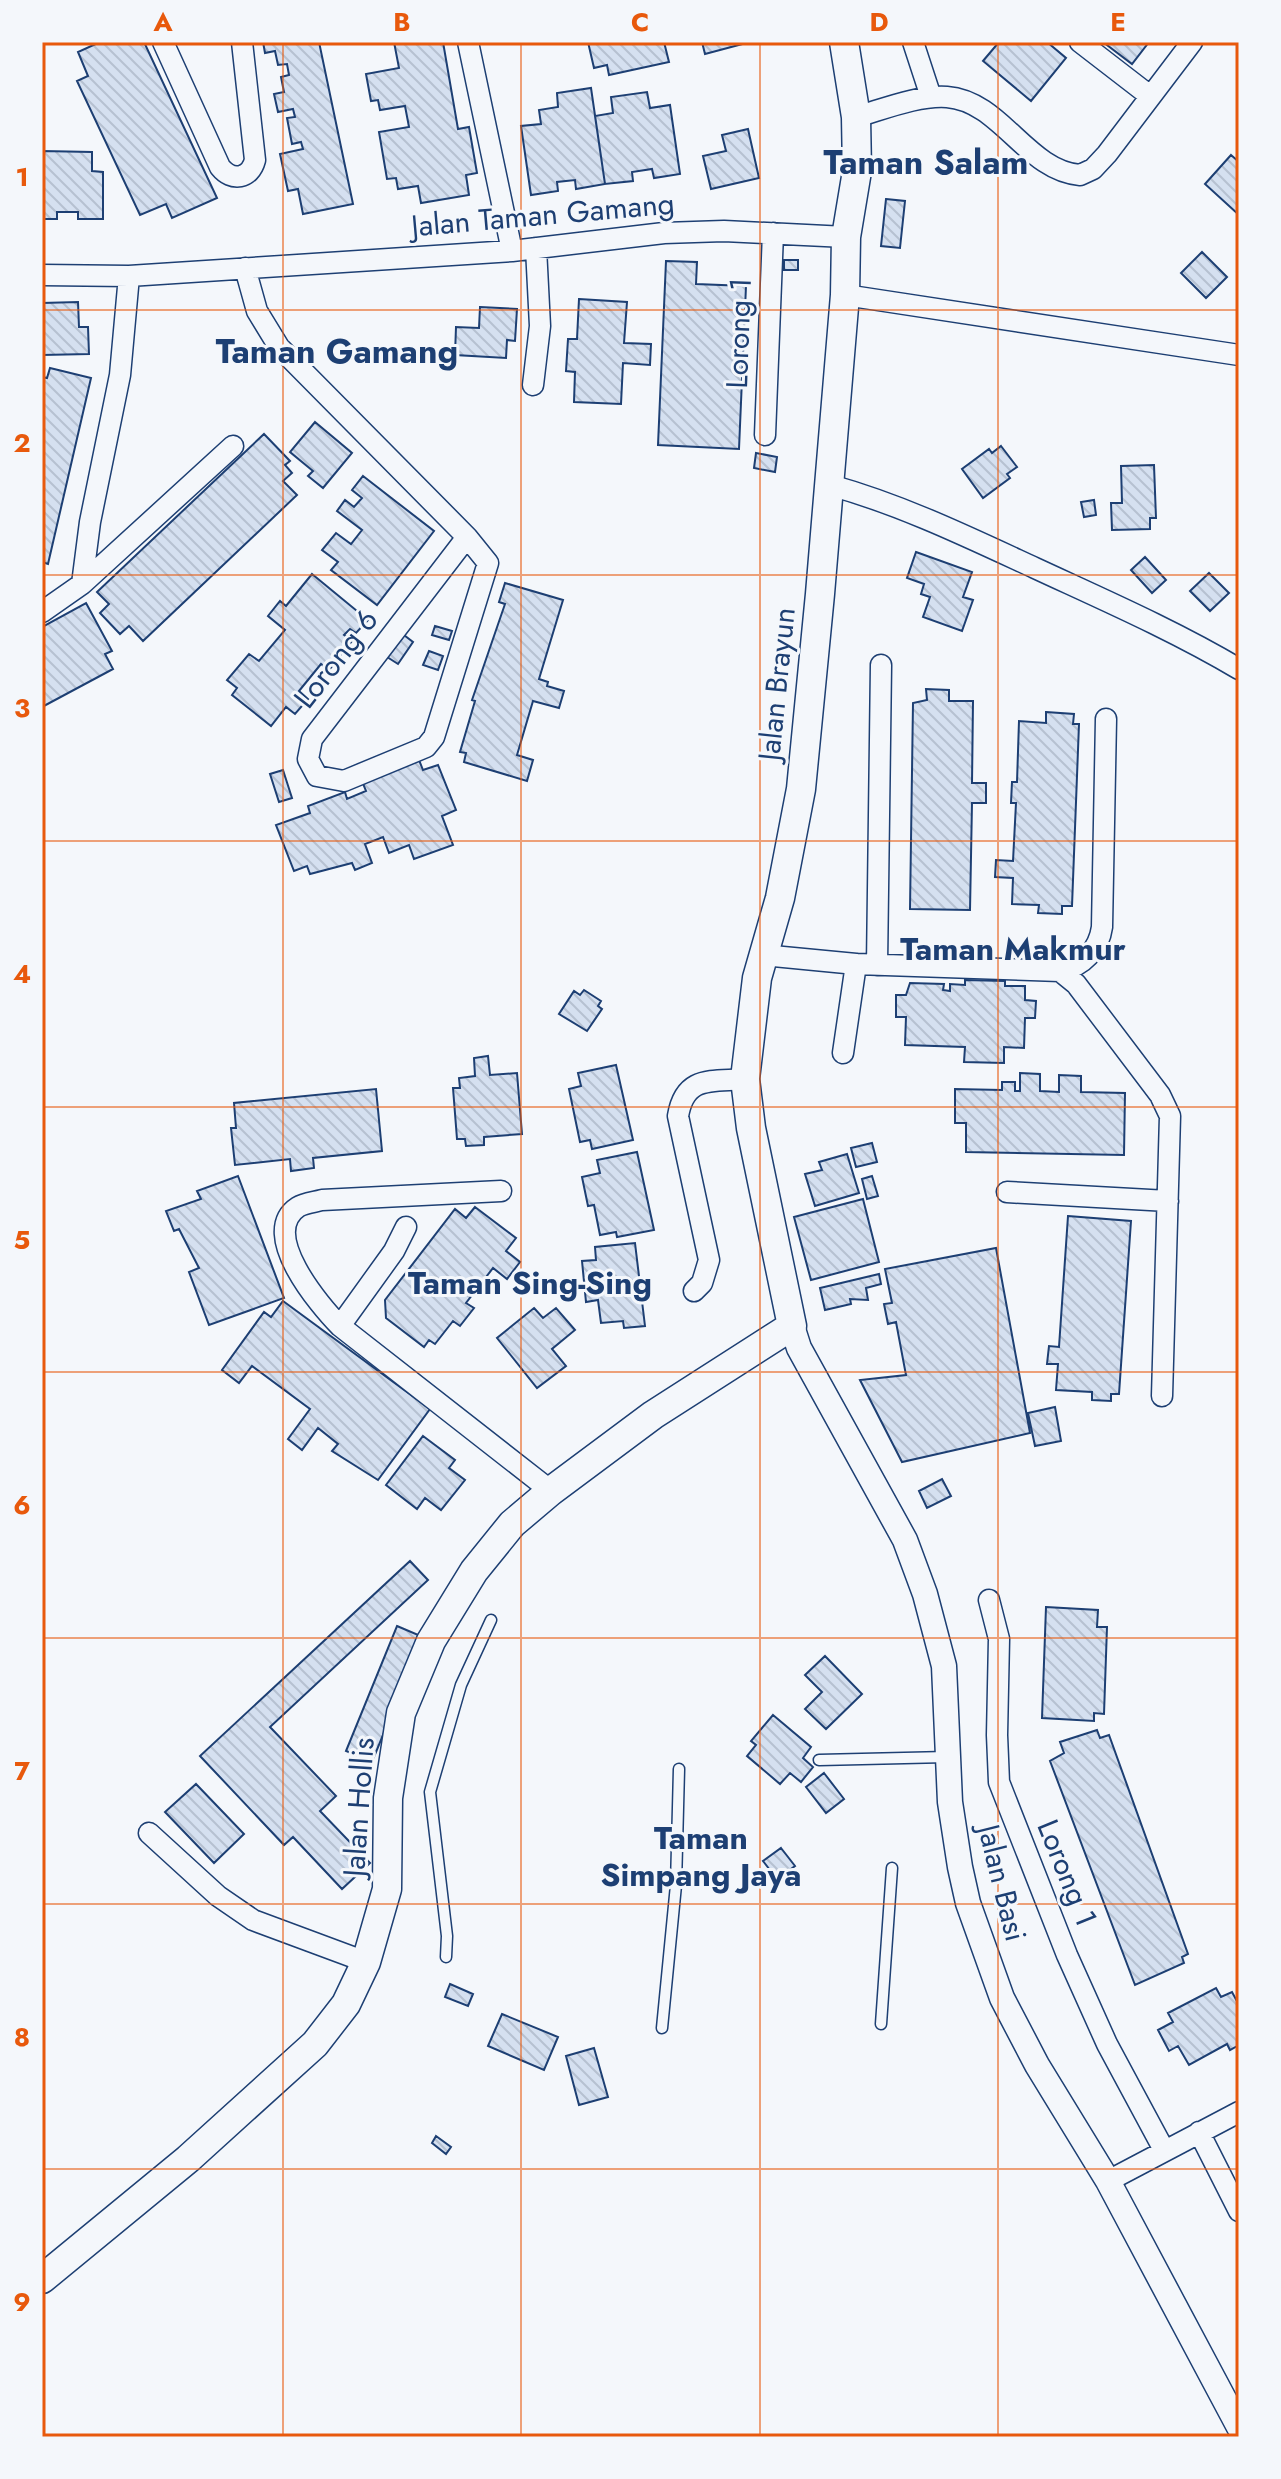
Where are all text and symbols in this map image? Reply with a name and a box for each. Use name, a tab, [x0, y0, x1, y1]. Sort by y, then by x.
text: A	[152, 3, 173, 41]
text: B	[393, 3, 411, 41]
text: C	[631, 3, 649, 41]
text: D	[869, 3, 889, 41]
text: E	[1110, 3, 1126, 41]
district label: Taman Salam	[824, 138, 1028, 187]
text: 1	[15, 158, 29, 196]
street label: Jalan Taman Gamang	[406, 182, 676, 248]
street label: Lorong 1	[715, 277, 762, 389]
district label: Taman Gamang	[216, 327, 458, 376]
text: 2	[13, 424, 31, 462]
street label: Lorong 6	[283, 600, 388, 717]
street label: Jalan Brayun	[747, 605, 806, 767]
text: 3	[14, 689, 30, 727]
district label: Taman Makmur	[900, 926, 1126, 972]
text: 4	[13, 955, 31, 993]
text: 5	[14, 1221, 30, 1259]
district label: Taman Sing-Sing	[408, 1260, 652, 1306]
text: 6	[13, 1486, 31, 1524]
street label: Jalan Hollis	[332, 1736, 385, 1882]
text: 7	[14, 1752, 30, 1790]
street label: Lorong 1	[1027, 1813, 1108, 1933]
district label: Taman Simpang Jaya	[600, 1815, 802, 1898]
street label: Jalan Basi	[966, 1816, 1038, 1946]
text: 8	[14, 2018, 30, 2056]
text: 9	[13, 2283, 31, 2321]

